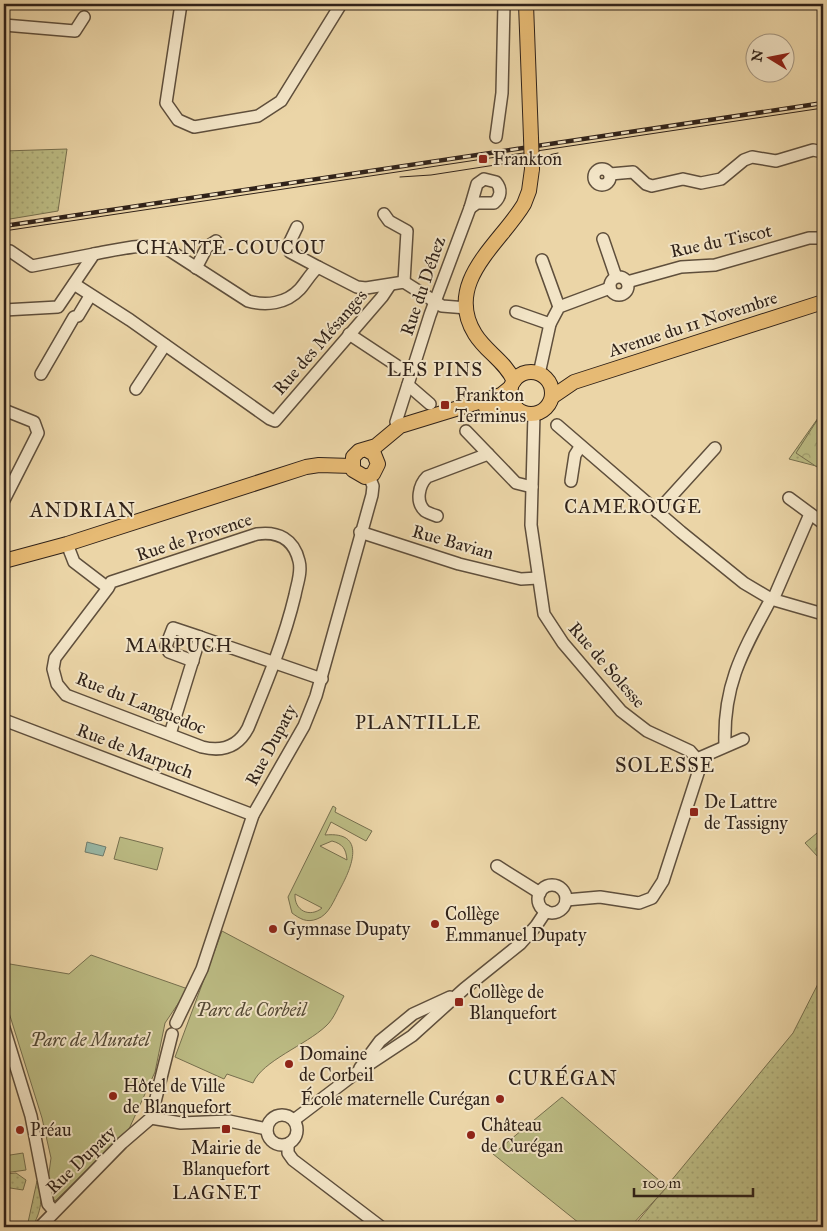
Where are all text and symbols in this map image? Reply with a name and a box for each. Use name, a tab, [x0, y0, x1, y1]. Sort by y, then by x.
north arrow	[744, 32, 794, 82]
text: N	[748, 48, 767, 63]
place label: Frankton	[493, 148, 562, 170]
marker: Frankton	[477, 153, 489, 165]
street label: Rue du Tiscot	[668, 219, 774, 262]
street label: Rue du Déhez	[396, 234, 450, 338]
district label: CHANTE-COUCOU	[136, 236, 326, 259]
street label: Rue des Mésanges	[268, 285, 373, 400]
street label: Avenue du 11 Novembre	[605, 286, 780, 362]
district label: LES PINS	[387, 358, 483, 381]
place label: Frankton Terminus	[455, 384, 526, 427]
marker: Frankton Terminus	[439, 399, 451, 411]
district label: CAMEROUGE	[564, 495, 702, 518]
district label: ANDRIAN	[29, 498, 136, 522]
street label: Rue de Provence	[133, 508, 255, 566]
street label: Rue Bavian	[410, 520, 497, 564]
street label: Rue de Solesse	[564, 618, 650, 712]
district label: MARPUCH	[125, 634, 233, 657]
street label: Rue du Languedoc	[72, 667, 210, 740]
street label: Rue Dupaty	[240, 700, 302, 789]
district label: PLANTILLE	[355, 711, 481, 734]
street label: Rue de Marpuch	[74, 719, 196, 783]
district label: SOLESSE	[615, 753, 715, 777]
place label: De Lattre de Tassigny	[704, 791, 788, 835]
marker: De Lattre de Tassigny	[688, 806, 700, 818]
place label: Collège Emmanuel Dupaty	[445, 903, 587, 946]
place label: Gymnase Dupaty	[283, 918, 411, 940]
marker: Collège Emmanuel Dupaty	[429, 918, 441, 930]
marker: Gymnase Dupaty	[267, 923, 279, 935]
place label: Collège de Blanquefort	[469, 981, 558, 1025]
marker: Collège de Blanquefort	[453, 996, 465, 1008]
park label: Parc de Corbeil	[196, 999, 309, 1021]
park label: Parc de Muratel	[30, 1029, 152, 1051]
place label: Domaine de Corbeil	[299, 1043, 374, 1086]
marker: Domaine de Corbeil	[283, 1058, 295, 1070]
district label: CURÉGAN	[508, 1064, 618, 1090]
place label: Hôtel de Ville de Blanquefort	[123, 1075, 232, 1119]
place label: École maternelle Curégan	[301, 1086, 490, 1111]
marker: Hôtel de Ville de Blanquefort	[107, 1090, 119, 1102]
marker: École maternelle Curégan	[494, 1093, 506, 1105]
place label: Château de Curégan	[481, 1114, 563, 1158]
place label: Préau	[30, 1119, 72, 1141]
street label: Rue Dupaty	[41, 1121, 121, 1199]
marker: Mairie de Blanquefort	[220, 1123, 232, 1135]
marker: Préau	[14, 1124, 26, 1136]
marker: Château de Curégan	[465, 1129, 477, 1141]
place label: Mairie de Blanquefort	[182, 1137, 271, 1181]
scale bar	[634, 1166, 753, 1198]
text: 100 m	[642, 1174, 682, 1192]
district label: LAGNET	[172, 1181, 262, 1204]

